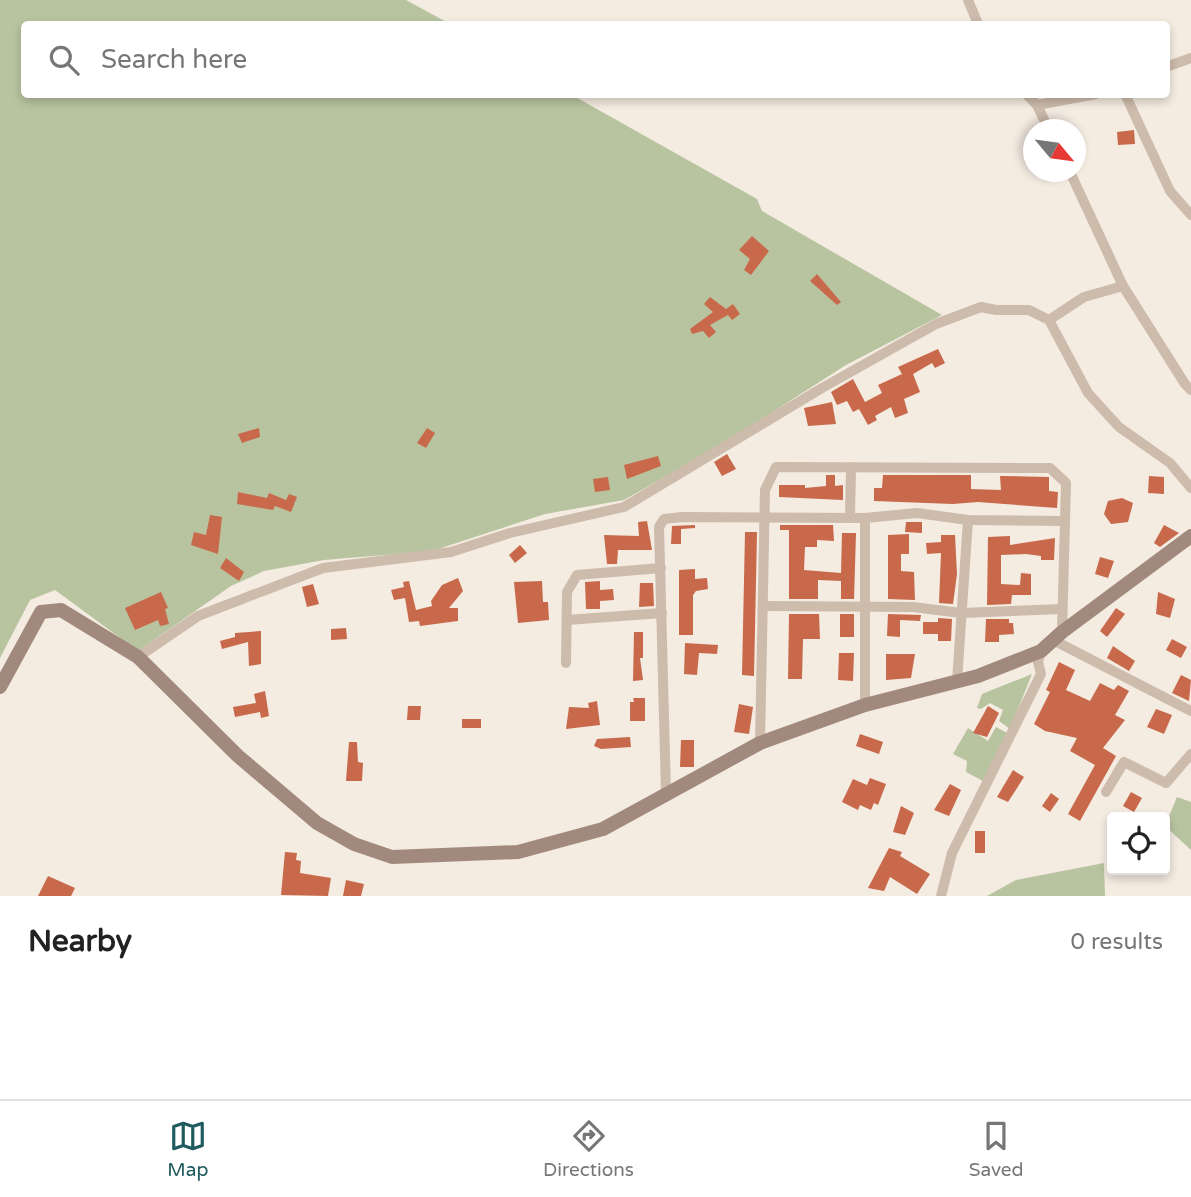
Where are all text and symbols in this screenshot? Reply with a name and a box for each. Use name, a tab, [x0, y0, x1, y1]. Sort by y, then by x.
search box	[21, 21, 1170, 98]
icon: search	[45, 41, 83, 79]
text: Search here	[101, 44, 247, 75]
north arrow	[1023, 119, 1086, 182]
map controls	[1107, 812, 1170, 875]
button: locate	[1107, 812, 1170, 875]
text: Nearby	[28, 923, 132, 960]
text: 0 results	[1070, 928, 1163, 956]
tab: Map	[167, 1117, 208, 1181]
tab: Directions	[543, 1117, 634, 1181]
tab: Saved	[969, 1117, 1024, 1181]

